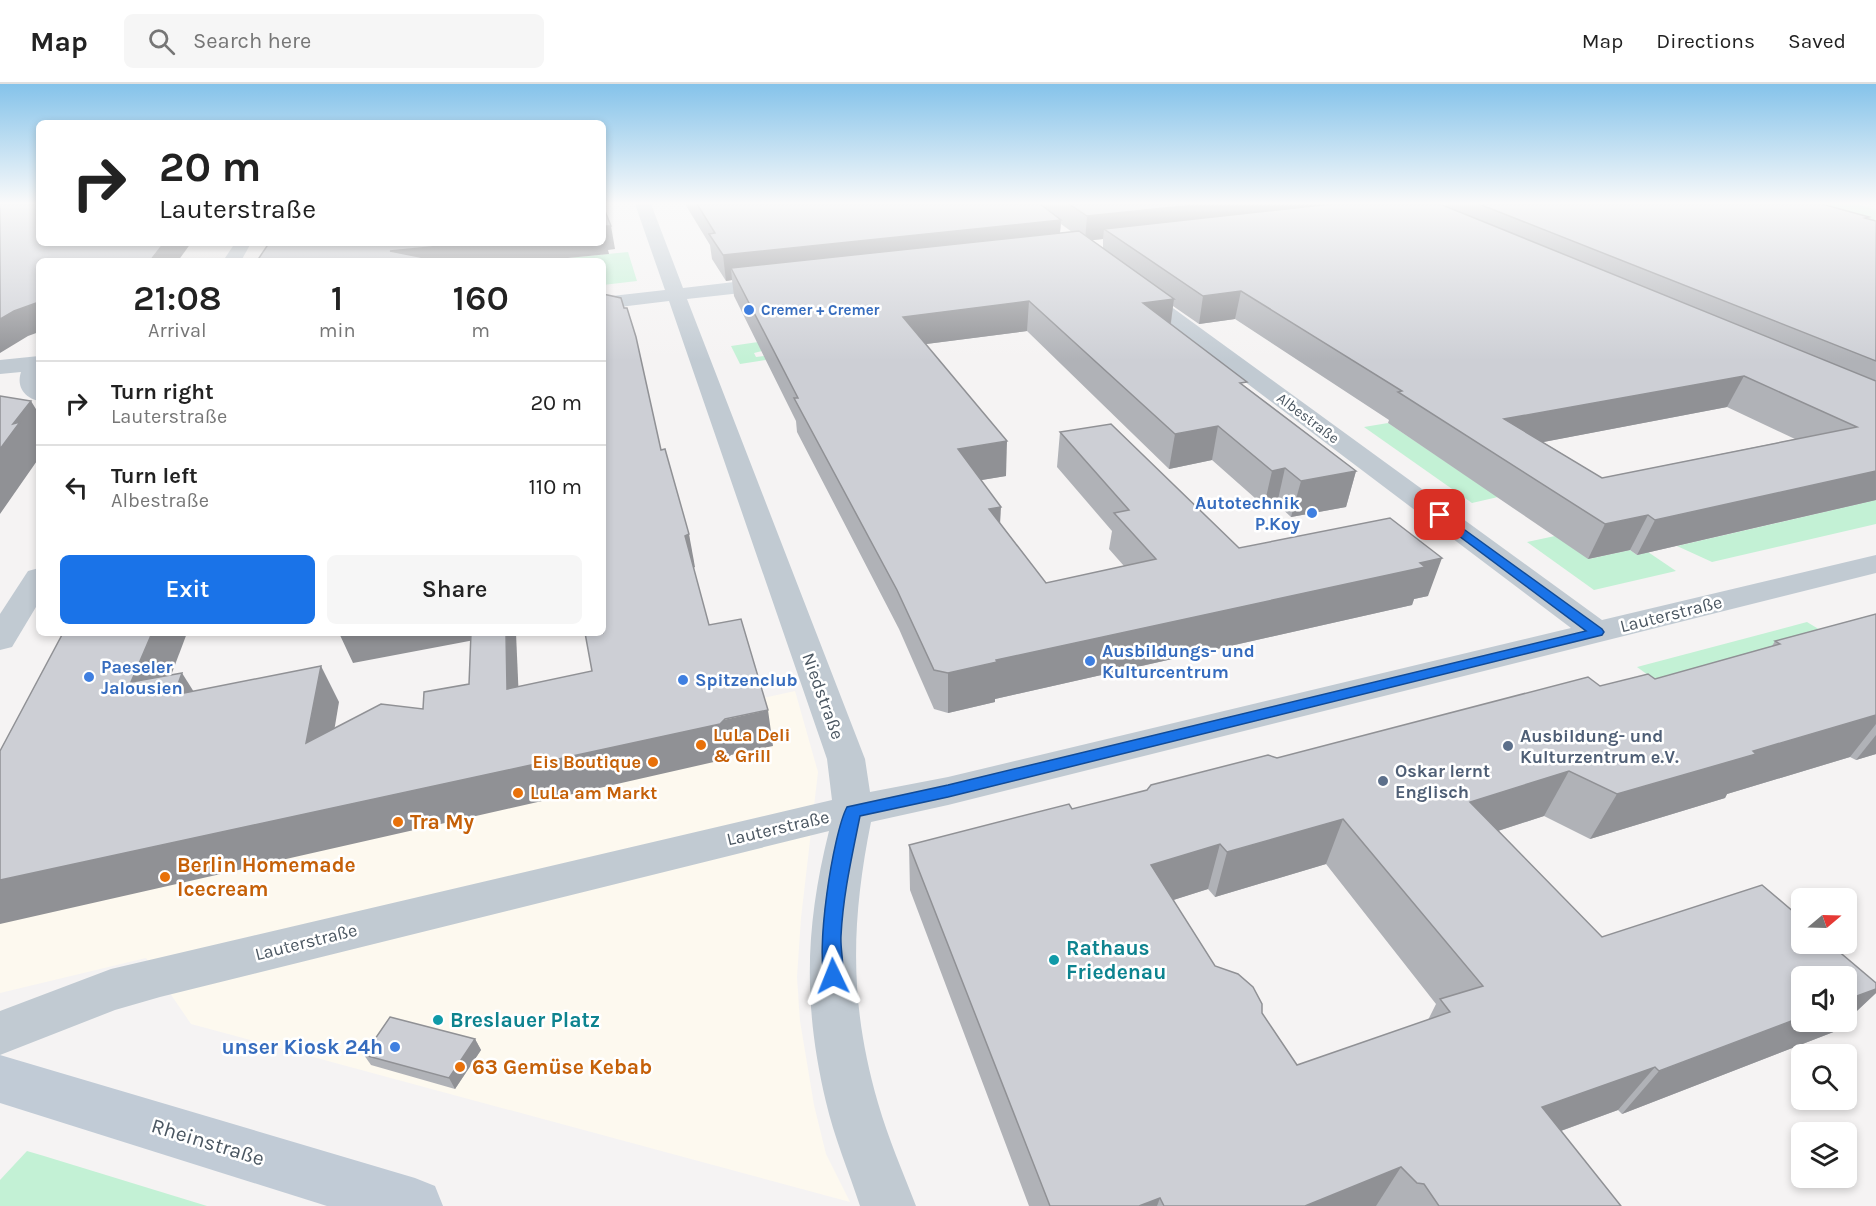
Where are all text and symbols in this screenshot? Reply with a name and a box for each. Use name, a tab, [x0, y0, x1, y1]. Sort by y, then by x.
search box	[124, 14, 544, 68]
text: Map	[30, 25, 88, 58]
icon: search	[145, 25, 178, 58]
text: Search here	[193, 28, 311, 54]
text: Map	[1582, 29, 1623, 53]
text: Directions	[1656, 29, 1755, 53]
text: Saved	[1788, 29, 1846, 53]
text: 20 m	[159, 142, 261, 192]
icon: right	[60, 144, 138, 222]
text: Lauterstraße	[159, 193, 316, 225]
text: 21:08	[133, 277, 222, 319]
text: 1	[331, 277, 343, 319]
text: 160	[452, 277, 509, 319]
place label: Cremer + Cremer	[761, 301, 880, 319]
marker: Cremer + Cremer	[742, 303, 756, 317]
text: Arrival	[148, 319, 207, 342]
text: min	[319, 319, 356, 342]
text: m	[471, 319, 490, 342]
text: Turn right	[111, 379, 214, 405]
icon: right	[60, 387, 93, 420]
street label: Albestraße	[1273, 389, 1343, 447]
text: 20 m	[530, 390, 582, 416]
text: Lauterstraße	[111, 405, 227, 428]
text: Turn left	[111, 463, 198, 489]
icon: left	[60, 471, 93, 504]
text: 110 m	[529, 474, 582, 500]
text: Albestraße	[111, 489, 209, 512]
pin	[1414, 489, 1465, 540]
place label: Autotechnik P.Koy	[1195, 492, 1300, 535]
icon: arrive	[1423, 498, 1456, 531]
marker: Autotechnik P.Koy	[1305, 506, 1319, 520]
button: Exit	[60, 555, 315, 624]
button: Share	[327, 555, 582, 624]
street label: Lauterstraße	[1618, 591, 1724, 637]
place label: Ausbildungs- und Kulturcentrum	[1102, 640, 1255, 683]
street label: Niedstraße	[797, 650, 849, 742]
marker: Ausbildungs- und Kulturcentrum	[1083, 654, 1097, 668]
place label: Paeseler Jalousien	[101, 656, 183, 699]
place label: Spitzenclub	[695, 669, 797, 691]
marker: Paeseler Jalousien	[82, 670, 96, 684]
marker: Spitzenclub	[676, 673, 690, 687]
place label: LuLa Deli & Grill	[713, 724, 790, 767]
place label: Ausbildung- und Kulturzentrum e.V.	[1520, 725, 1679, 768]
marker: LuLa Deli & Grill	[694, 738, 708, 752]
marker: Ausbildung- und Kulturzentrum e.V.	[1501, 739, 1515, 753]
place label: Eis Boutique	[533, 751, 641, 773]
marker: Eis Boutique	[646, 755, 660, 769]
place label: Oskar lernt Englisch	[1395, 760, 1490, 803]
marker: Oskar lernt Englisch	[1376, 774, 1390, 788]
place label: LuLa am Markt	[530, 782, 657, 804]
marker: LuLa am Markt	[511, 786, 525, 800]
street label: Lauterstraße	[725, 806, 831, 850]
place label: Tra My	[410, 810, 475, 834]
marker: Tra My	[391, 815, 405, 829]
place label: Berlin Homemade Icecream	[177, 853, 356, 901]
marker: Berlin Homemade Icecream	[158, 870, 172, 884]
north arrow	[1791, 888, 1857, 954]
map controls	[1791, 888, 1857, 1188]
street label: Lauterstraße	[253, 919, 359, 965]
place label: Rathaus Friedenau	[1066, 936, 1166, 984]
position arrow	[801, 944, 865, 1008]
marker: Rathaus Friedenau	[1047, 953, 1061, 967]
button: sound	[1791, 966, 1857, 1032]
place label: Breslauer Platz	[450, 1008, 600, 1032]
marker: Breslauer Platz	[431, 1013, 445, 1027]
place label: unser Kiosk 24h	[221, 1035, 383, 1059]
marker: unser Kiosk 24h	[388, 1040, 402, 1054]
button: search	[1791, 1044, 1857, 1110]
place label: 63 Gemüse Kebab	[472, 1055, 652, 1079]
marker: 63 Gemüse Kebab	[453, 1060, 467, 1074]
street label: Rheinstraße	[149, 1113, 267, 1171]
button: layers	[1791, 1122, 1857, 1188]

